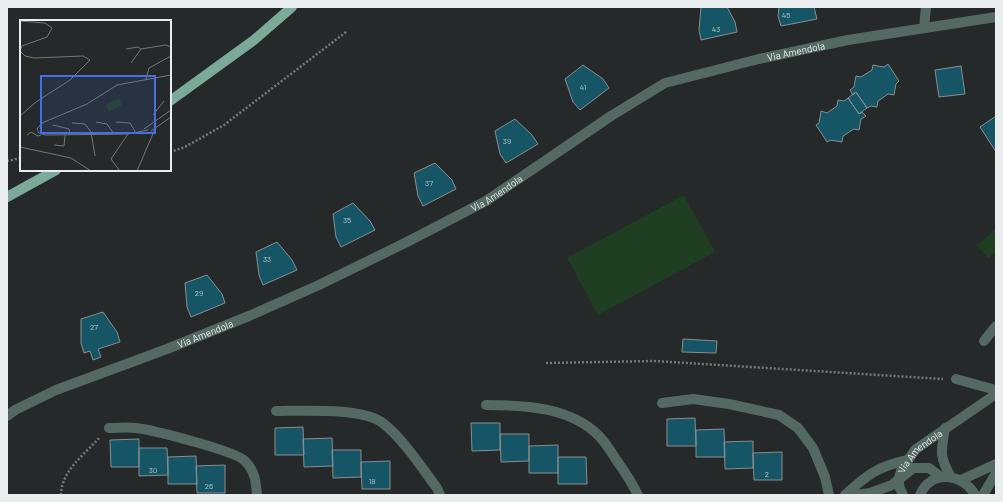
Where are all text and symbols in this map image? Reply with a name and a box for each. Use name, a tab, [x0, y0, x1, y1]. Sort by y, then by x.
house number: 45	[782, 10, 790, 20]
inset map	[20, 20, 171, 171]
house number: 43	[712, 24, 720, 34]
street label: Via Amendola	[766, 39, 826, 63]
house number: 41	[580, 82, 586, 92]
house number: 39	[503, 136, 511, 146]
street label: Via Amendola	[469, 172, 525, 214]
house number: 37	[425, 178, 433, 188]
house number: 35	[343, 215, 351, 225]
house number: 33	[263, 254, 271, 264]
house number: 29	[195, 288, 203, 298]
street label: Via Amendola	[176, 317, 235, 350]
house number: 27	[90, 322, 98, 332]
street label: Via Amendola	[895, 427, 945, 474]
house number: 30	[149, 465, 157, 475]
house number: 2	[765, 469, 769, 479]
house number: 18	[369, 476, 375, 486]
house number: 26	[205, 481, 213, 491]

